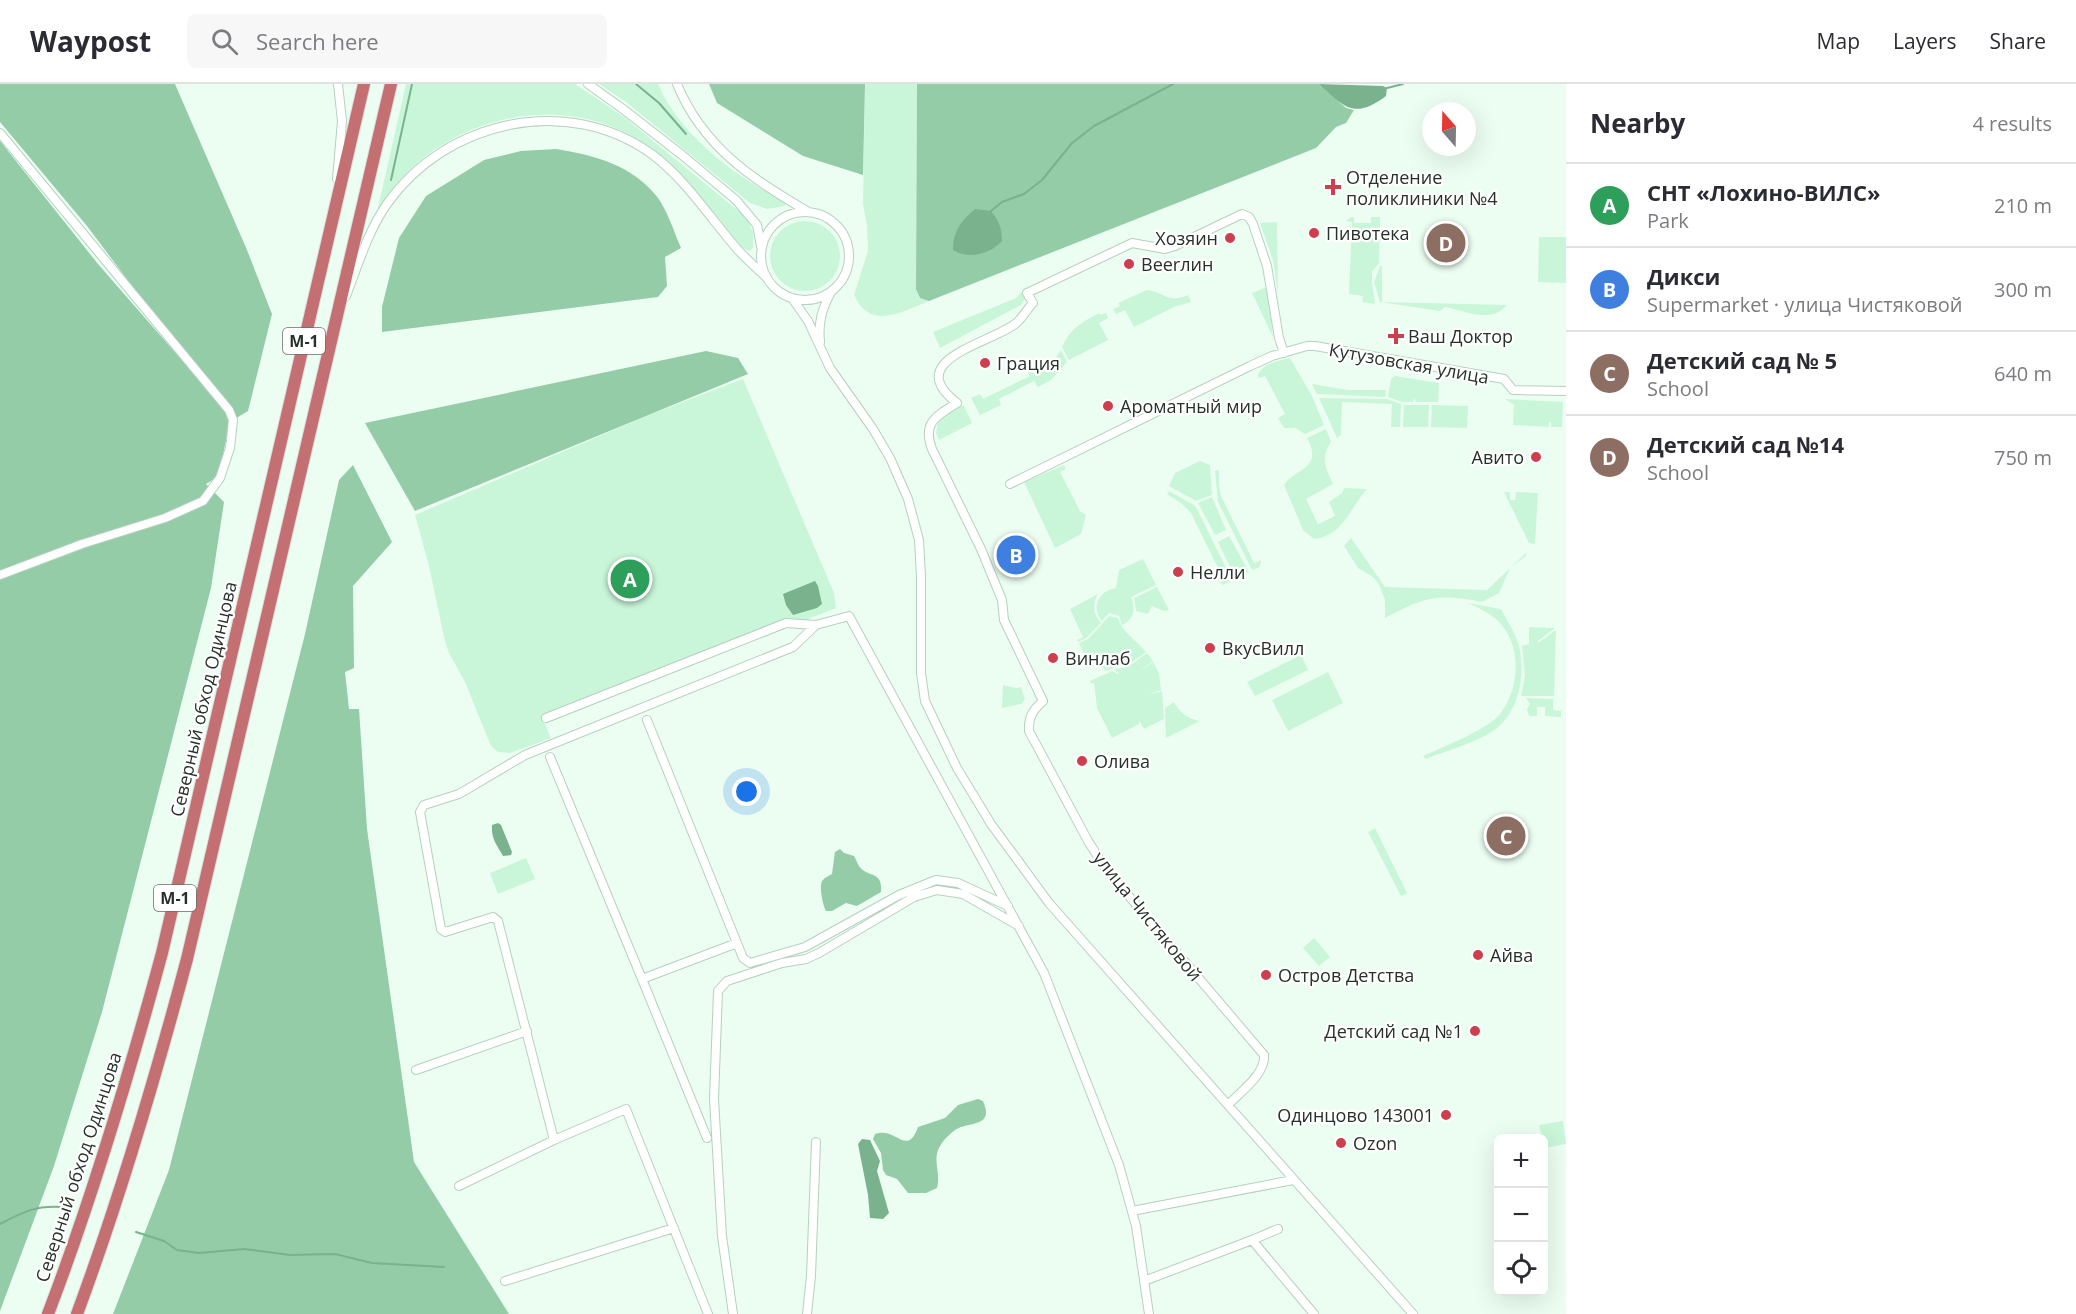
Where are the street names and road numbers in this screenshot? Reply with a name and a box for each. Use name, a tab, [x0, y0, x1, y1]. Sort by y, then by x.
road number: М-1	[283, 328, 325, 354]
street label: Кутузовская улица	[1327, 337, 1491, 389]
street label: Северный обход Одинцова	[164, 579, 242, 819]
street label: улица Чистяковой	[1088, 846, 1208, 986]
road number: М-1	[154, 885, 196, 911]
street label: Северный обход Одинцова	[29, 1049, 127, 1285]

